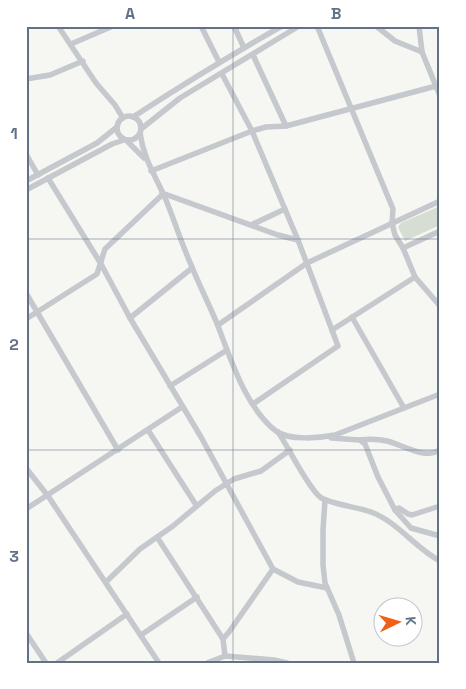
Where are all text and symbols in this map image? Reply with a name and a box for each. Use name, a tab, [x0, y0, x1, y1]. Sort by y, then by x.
text: A	[125, 3, 135, 24]
text: B	[331, 3, 341, 24]
text: 1	[10, 123, 18, 144]
text: 2	[9, 334, 19, 355]
text: 3	[9, 546, 19, 567]
north arrow	[374, 596, 424, 646]
text: K	[402, 616, 420, 626]

